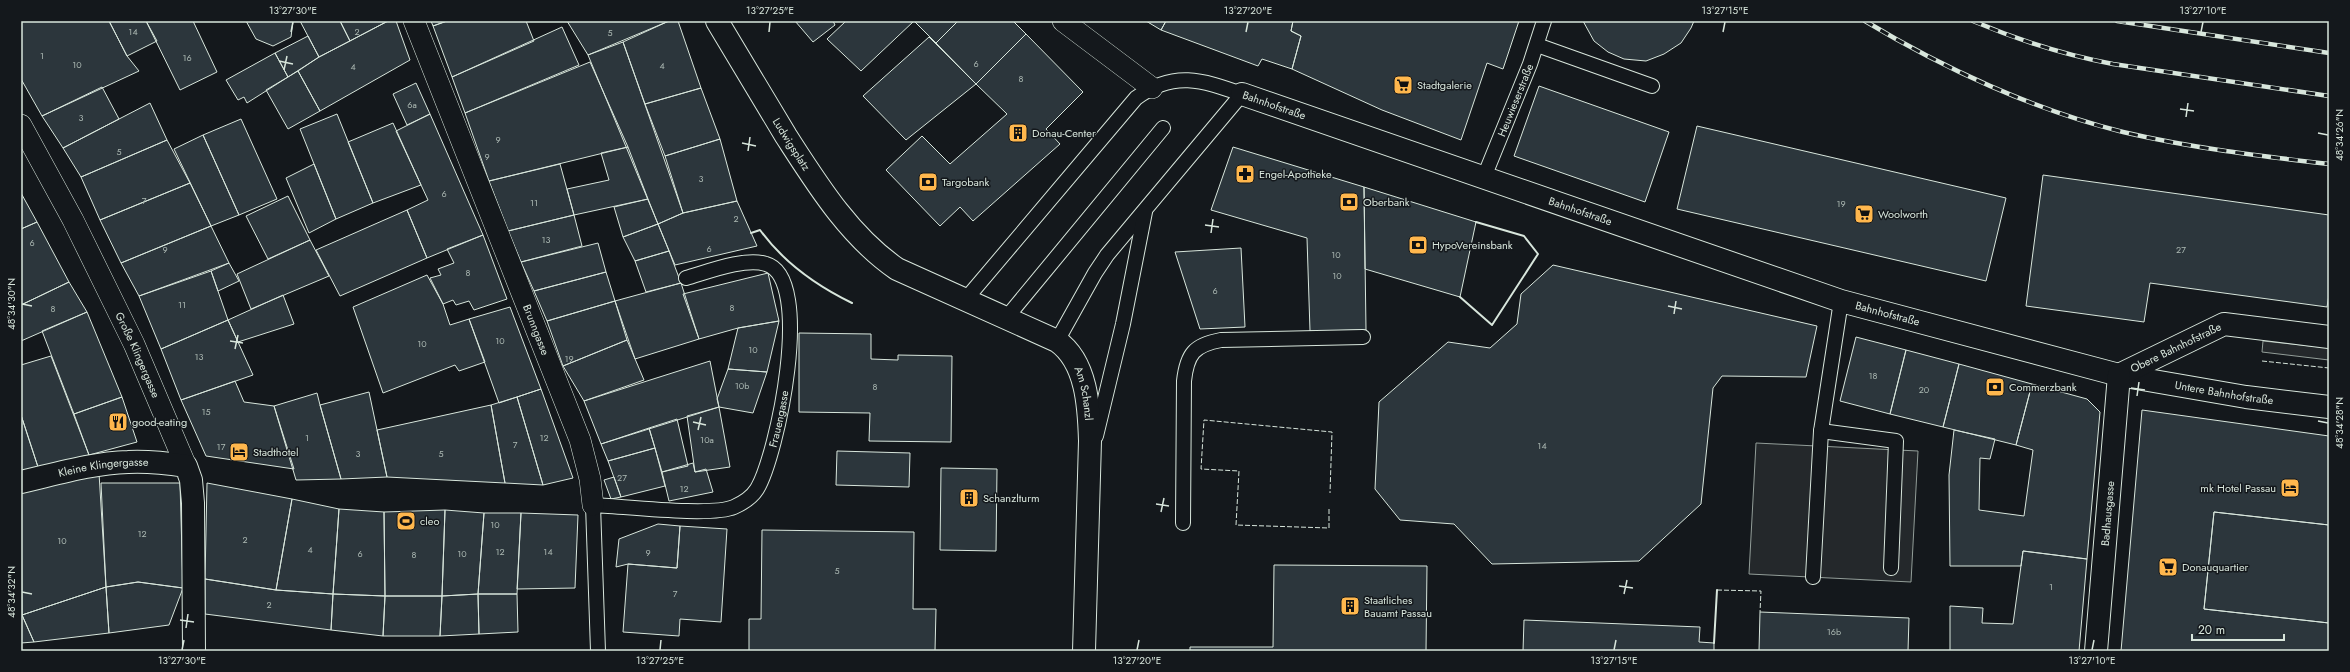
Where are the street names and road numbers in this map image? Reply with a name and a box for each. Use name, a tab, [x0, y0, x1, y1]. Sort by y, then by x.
street label: Heuwieserstraße	[1493, 61, 1537, 139]
street label: Bahnhofstraße	[1240, 87, 1308, 124]
street label: Ludwigsplatz	[769, 115, 814, 174]
street label: Bahnhofstraße	[1547, 193, 1614, 229]
street label: Bahnhofstraße	[1854, 297, 1922, 330]
street label: Brunngasse	[519, 302, 554, 358]
street label: Große Klingergasse	[111, 309, 164, 401]
street label: Obere Bahnhofstraße	[2128, 318, 2224, 376]
street label: Am Schanzl	[1071, 364, 1097, 421]
street label: Untere Bahnhofstraße	[2174, 377, 2275, 408]
street label: Frauengasse	[765, 389, 792, 449]
street label: Kleine Klingergasse	[56, 454, 149, 481]
street label: Badhausgasse	[2097, 480, 2118, 547]

